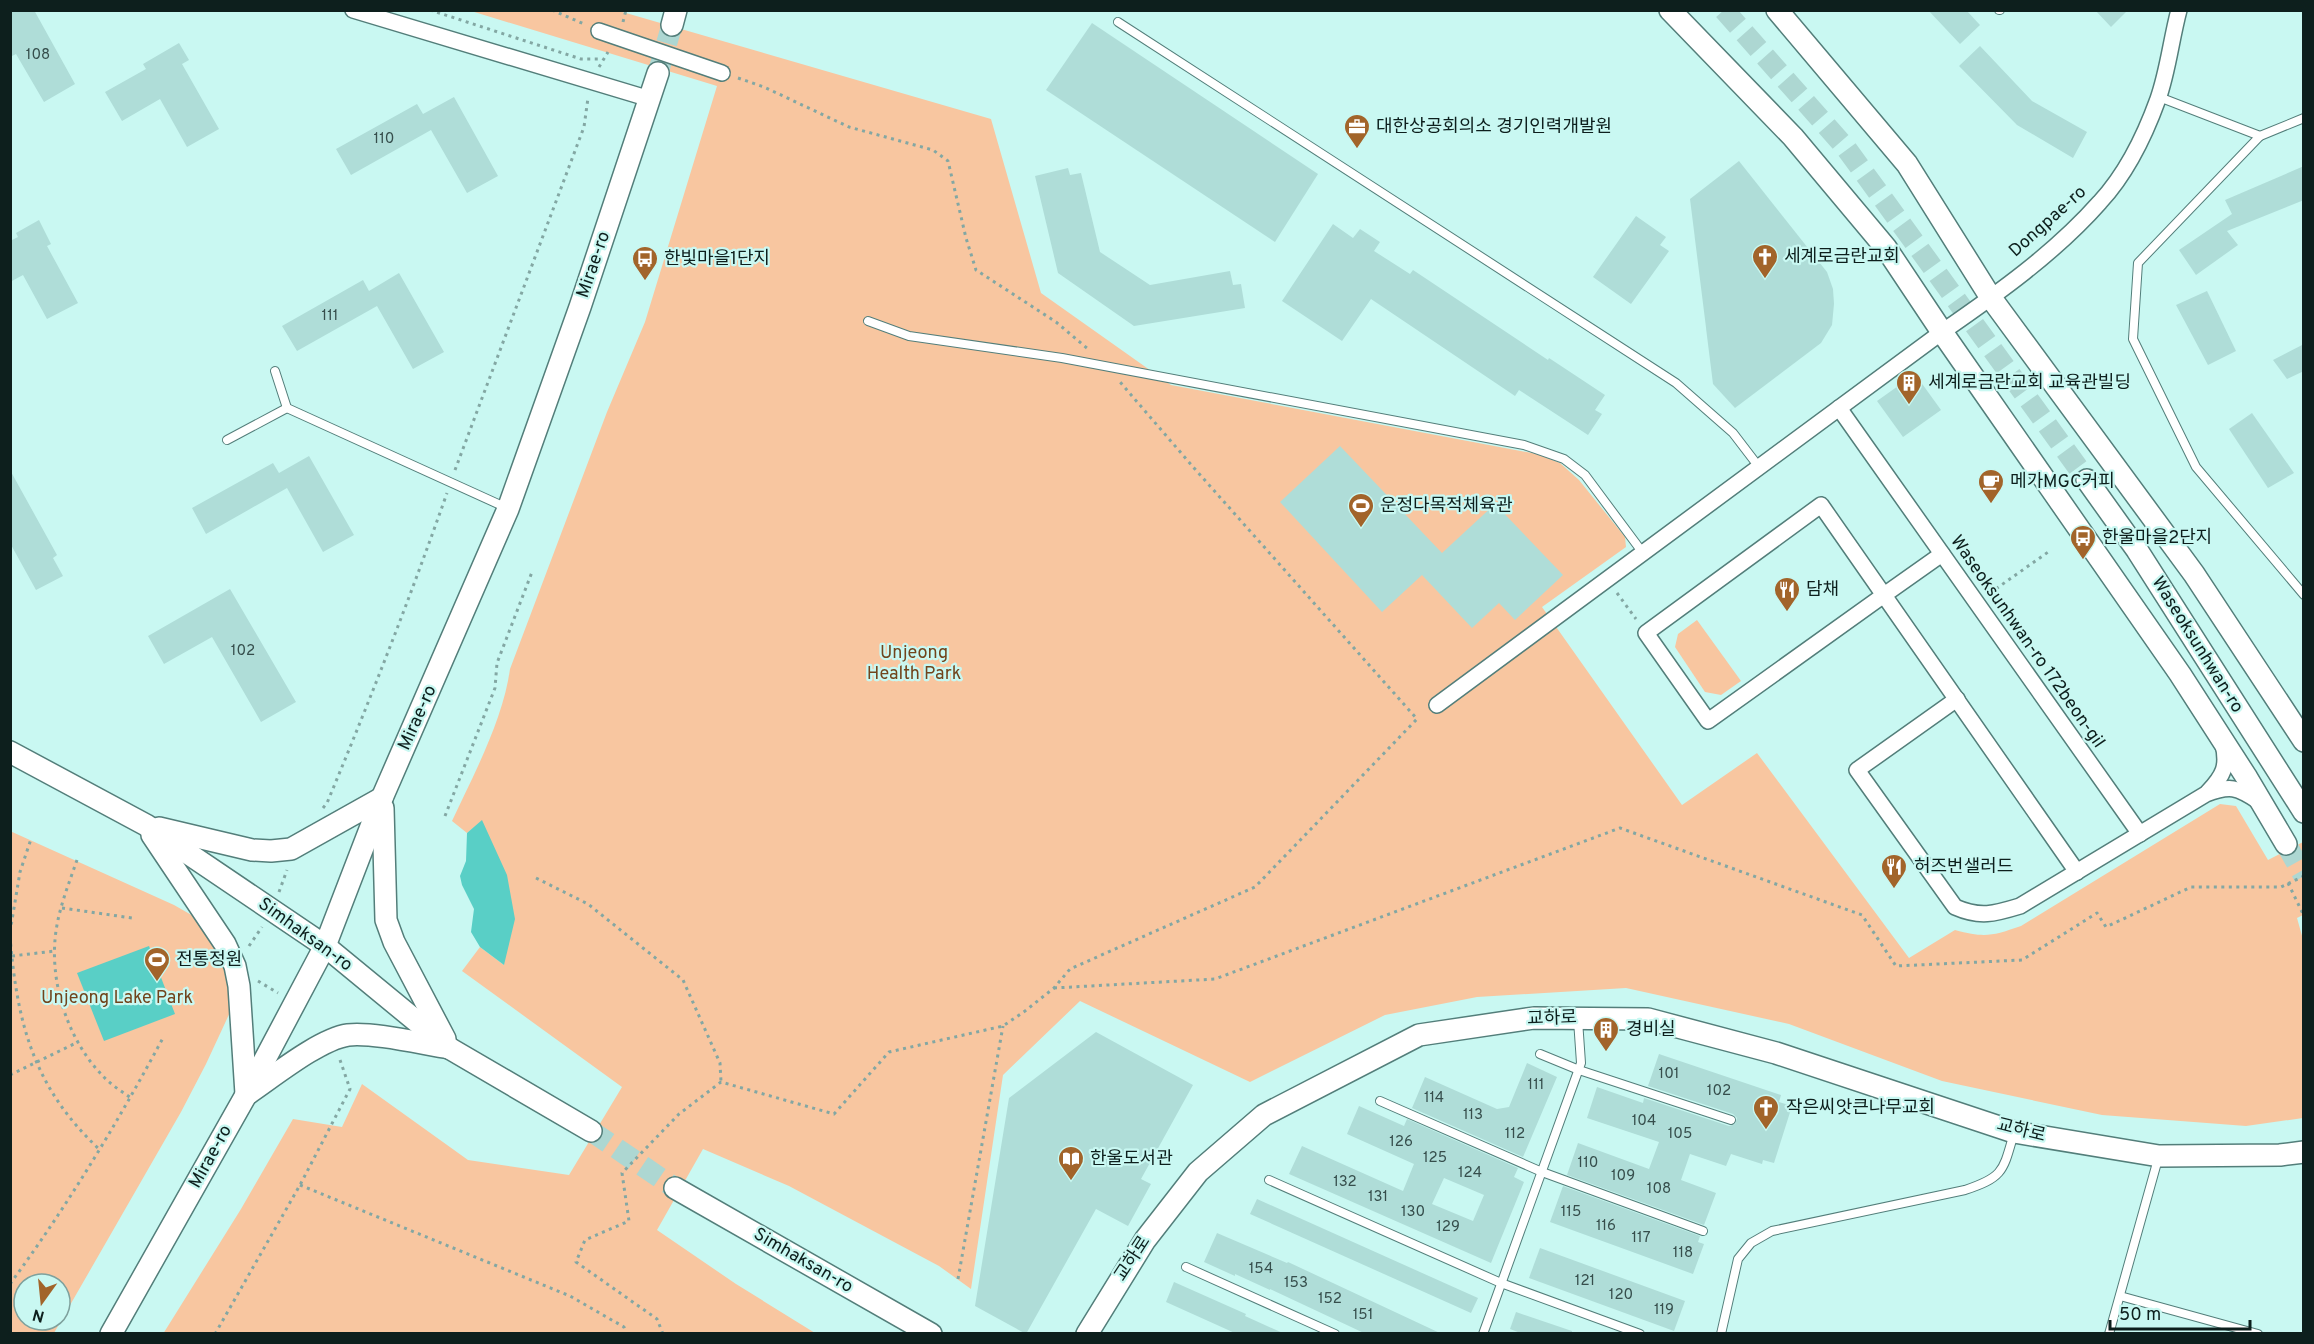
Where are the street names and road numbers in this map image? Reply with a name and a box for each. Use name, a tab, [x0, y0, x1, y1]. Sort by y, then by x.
street label: Dongpae-ro	[2004, 181, 2092, 263]
street label: Mirae-ro	[572, 229, 616, 301]
street label: Waseoksunhwan-ro 172beon-gil	[1945, 531, 2109, 753]
street label: Waseoksunhwan-ro	[2146, 573, 2248, 717]
street label: Mirae-ro	[393, 682, 443, 754]
street label: Simhaksan-ro	[253, 893, 357, 977]
street label: 교하로	[1527, 1007, 1577, 1031]
street label: 교하로	[1994, 1114, 2048, 1148]
street label: Mirae-ro	[184, 1121, 238, 1193]
street label: Simhaksan-ro	[749, 1223, 857, 1299]
street label: 교하로	[1110, 1232, 1156, 1286]

